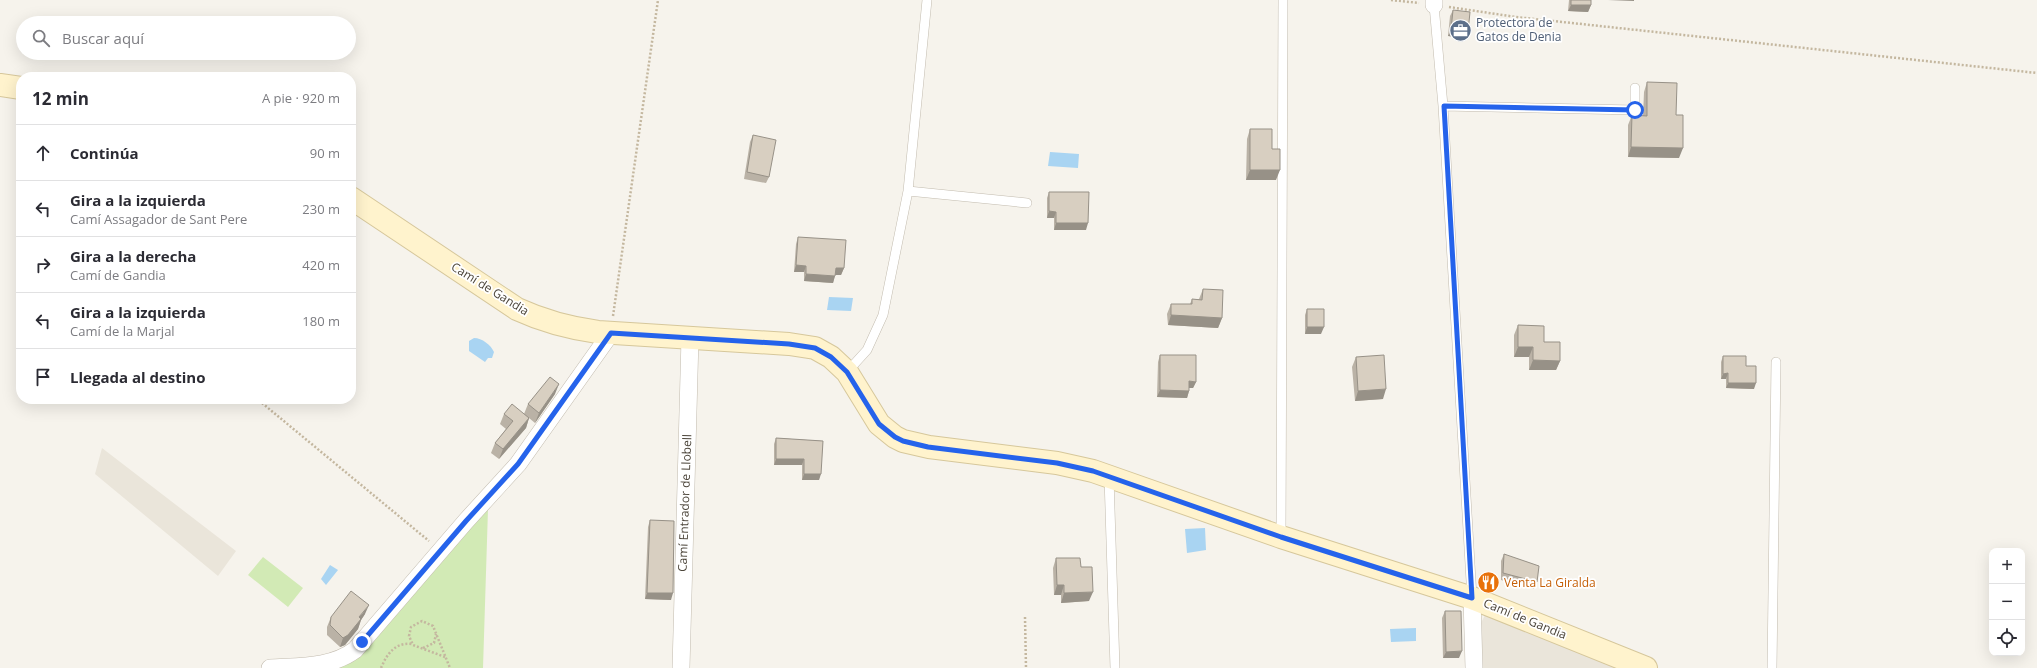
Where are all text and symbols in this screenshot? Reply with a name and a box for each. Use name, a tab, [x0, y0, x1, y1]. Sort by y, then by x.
place label: Protectora de Gatos de Denia	[1476, 14, 1561, 45]
search box	[16, 16, 356, 60]
office icon: Protectora de Gatos de Denia	[1447, 17, 1473, 43]
icon: search	[30, 27, 52, 49]
text: Buscar aquí	[62, 28, 144, 48]
text: 12 min	[32, 87, 89, 110]
text: A pie · 920 m	[262, 89, 340, 107]
route start	[1626, 101, 1644, 119]
icon: ahead	[32, 142, 54, 164]
text: Continúa	[70, 143, 139, 163]
text: 90 m	[310, 144, 340, 162]
text: Gira a la izquierda	[70, 190, 206, 210]
icon: left	[32, 198, 54, 220]
text: 230 m	[302, 200, 340, 218]
text: Camí Assagador de Sant Pere	[70, 210, 247, 228]
text: Gira a la derecha	[70, 246, 196, 266]
icon: right	[32, 254, 54, 276]
text: 420 m	[302, 256, 340, 274]
street label: Camí de Gandia	[448, 258, 532, 319]
text: Camí de Gandia	[70, 266, 166, 284]
text: Gira a la izquierda	[70, 302, 206, 322]
icon: left	[32, 310, 54, 332]
text: 180 m	[302, 312, 340, 330]
text: Camí de la Marjal	[70, 322, 175, 340]
icon: arrive	[32, 366, 54, 388]
text: Llegada al destino	[70, 367, 205, 387]
street label: Camí Entrador de Llobell	[674, 434, 695, 572]
map controls	[1989, 548, 2025, 656]
button: +	[1989, 548, 2025, 584]
restaurant icon: Venta La Giralda	[1476, 570, 1502, 596]
place label: Venta La Giralda	[1504, 574, 1596, 591]
button: −	[1989, 584, 2025, 620]
street label: Camí de Gandia	[1481, 594, 1569, 643]
button: locate	[1989, 620, 2025, 656]
route end	[353, 633, 371, 651]

